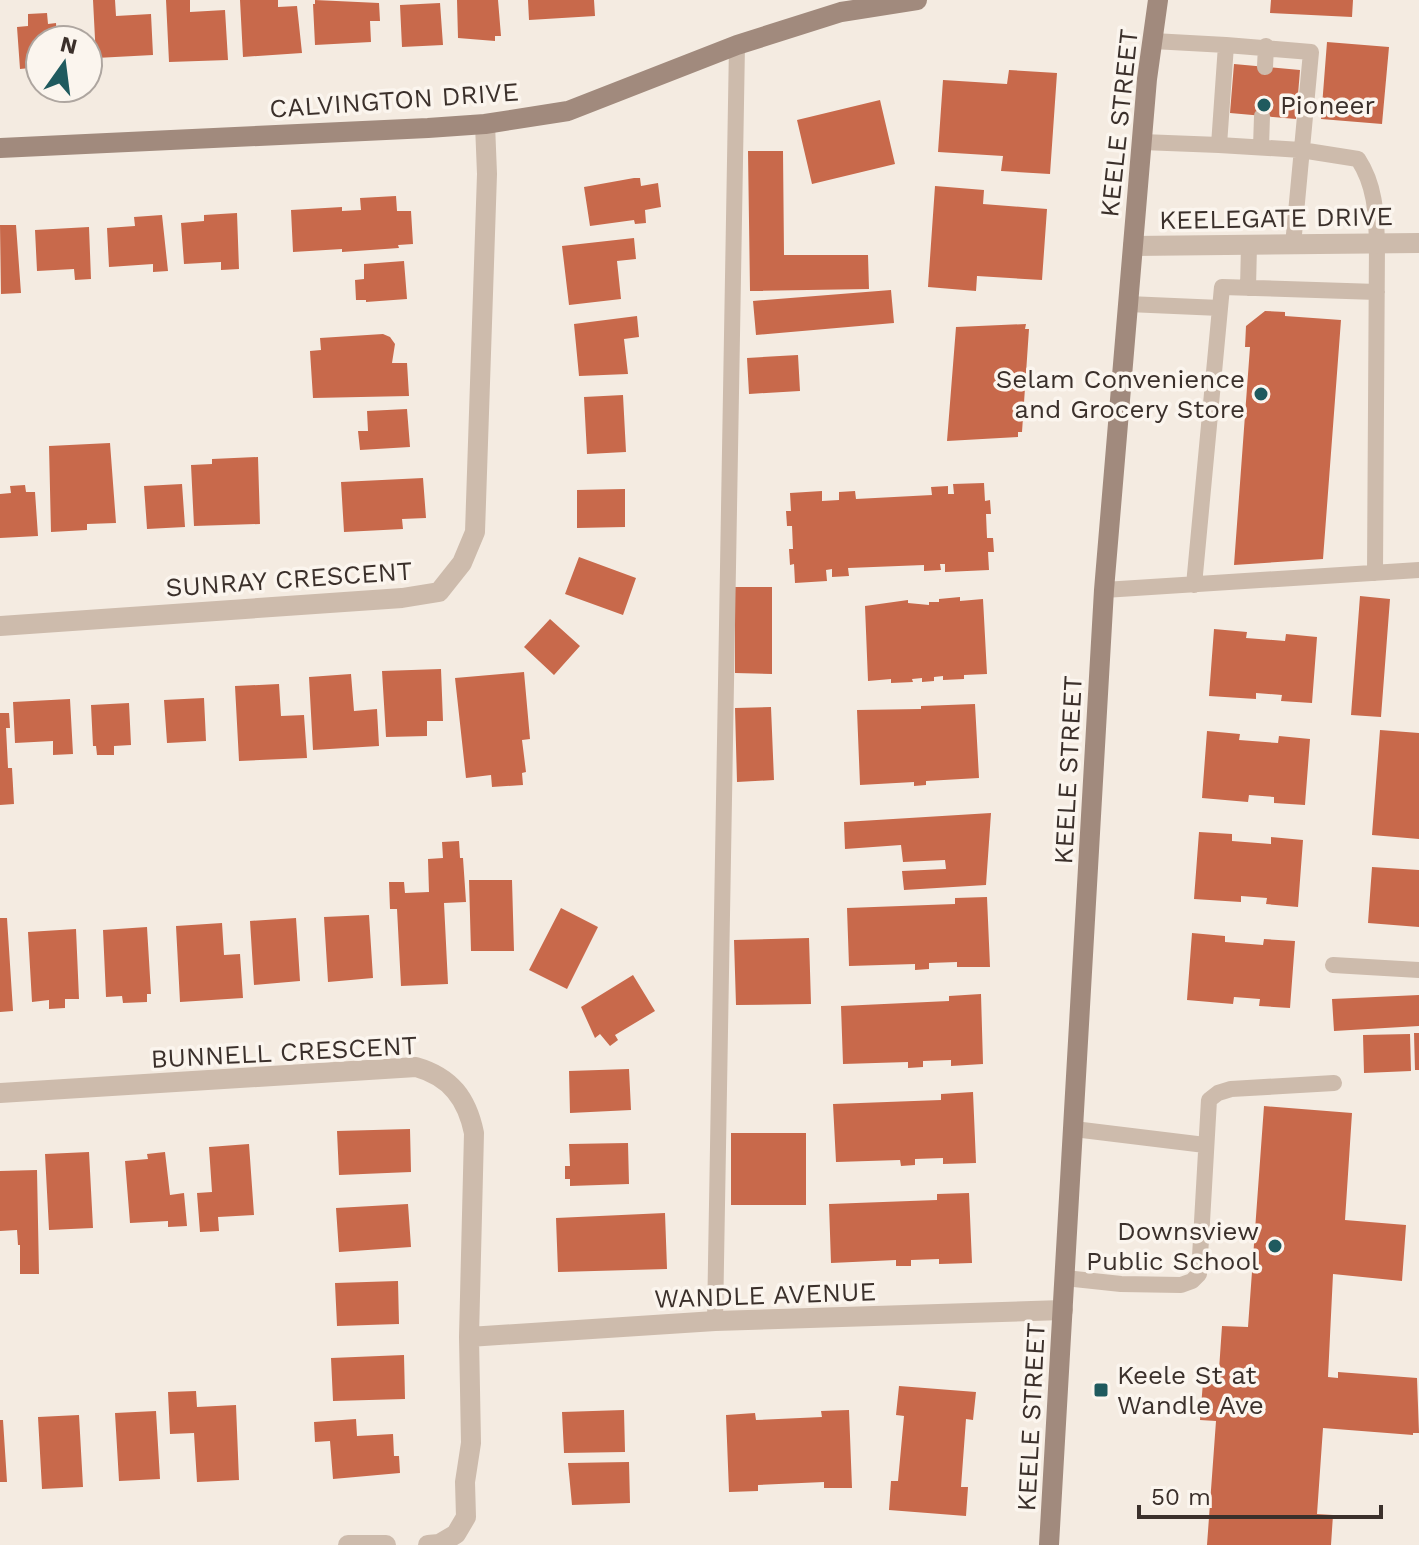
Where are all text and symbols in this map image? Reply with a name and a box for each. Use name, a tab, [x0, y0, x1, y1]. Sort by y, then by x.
north arrow	[24, 24, 104, 104]
street label: KEELE STREET	[1094, 27, 1144, 219]
text: N	[58, 31, 80, 59]
street label: CALVINGTON DRIVE	[268, 76, 520, 124]
place label: Pioneer	[1280, 90, 1375, 120]
marker: Pioneer	[1255, 96, 1273, 114]
street label: KEELEGATE DRIVE	[1159, 201, 1393, 235]
place label: Selam Convenience and Grocery Store	[996, 364, 1245, 424]
marker: Selam Convenience and Grocery Store	[1252, 385, 1270, 403]
street label: SUNRAY CRESCENT	[165, 555, 413, 603]
street label: KEELE STREET	[1048, 675, 1088, 865]
street label: BUNNELL CRESCENT	[150, 1030, 418, 1074]
place label: Downsview Public School	[1086, 1216, 1259, 1276]
marker: Downsview Public School	[1266, 1237, 1284, 1255]
street label: WANDLE AVENUE	[654, 1276, 876, 1314]
street label: KEELE STREET	[1011, 1322, 1051, 1512]
place label: Keele St at Wandle Ave	[1117, 1360, 1264, 1420]
marker: Keele St at Wandle Ave	[1092, 1381, 1110, 1399]
scale bar	[1139, 1469, 1381, 1519]
text: 50 m	[1151, 1483, 1211, 1511]

